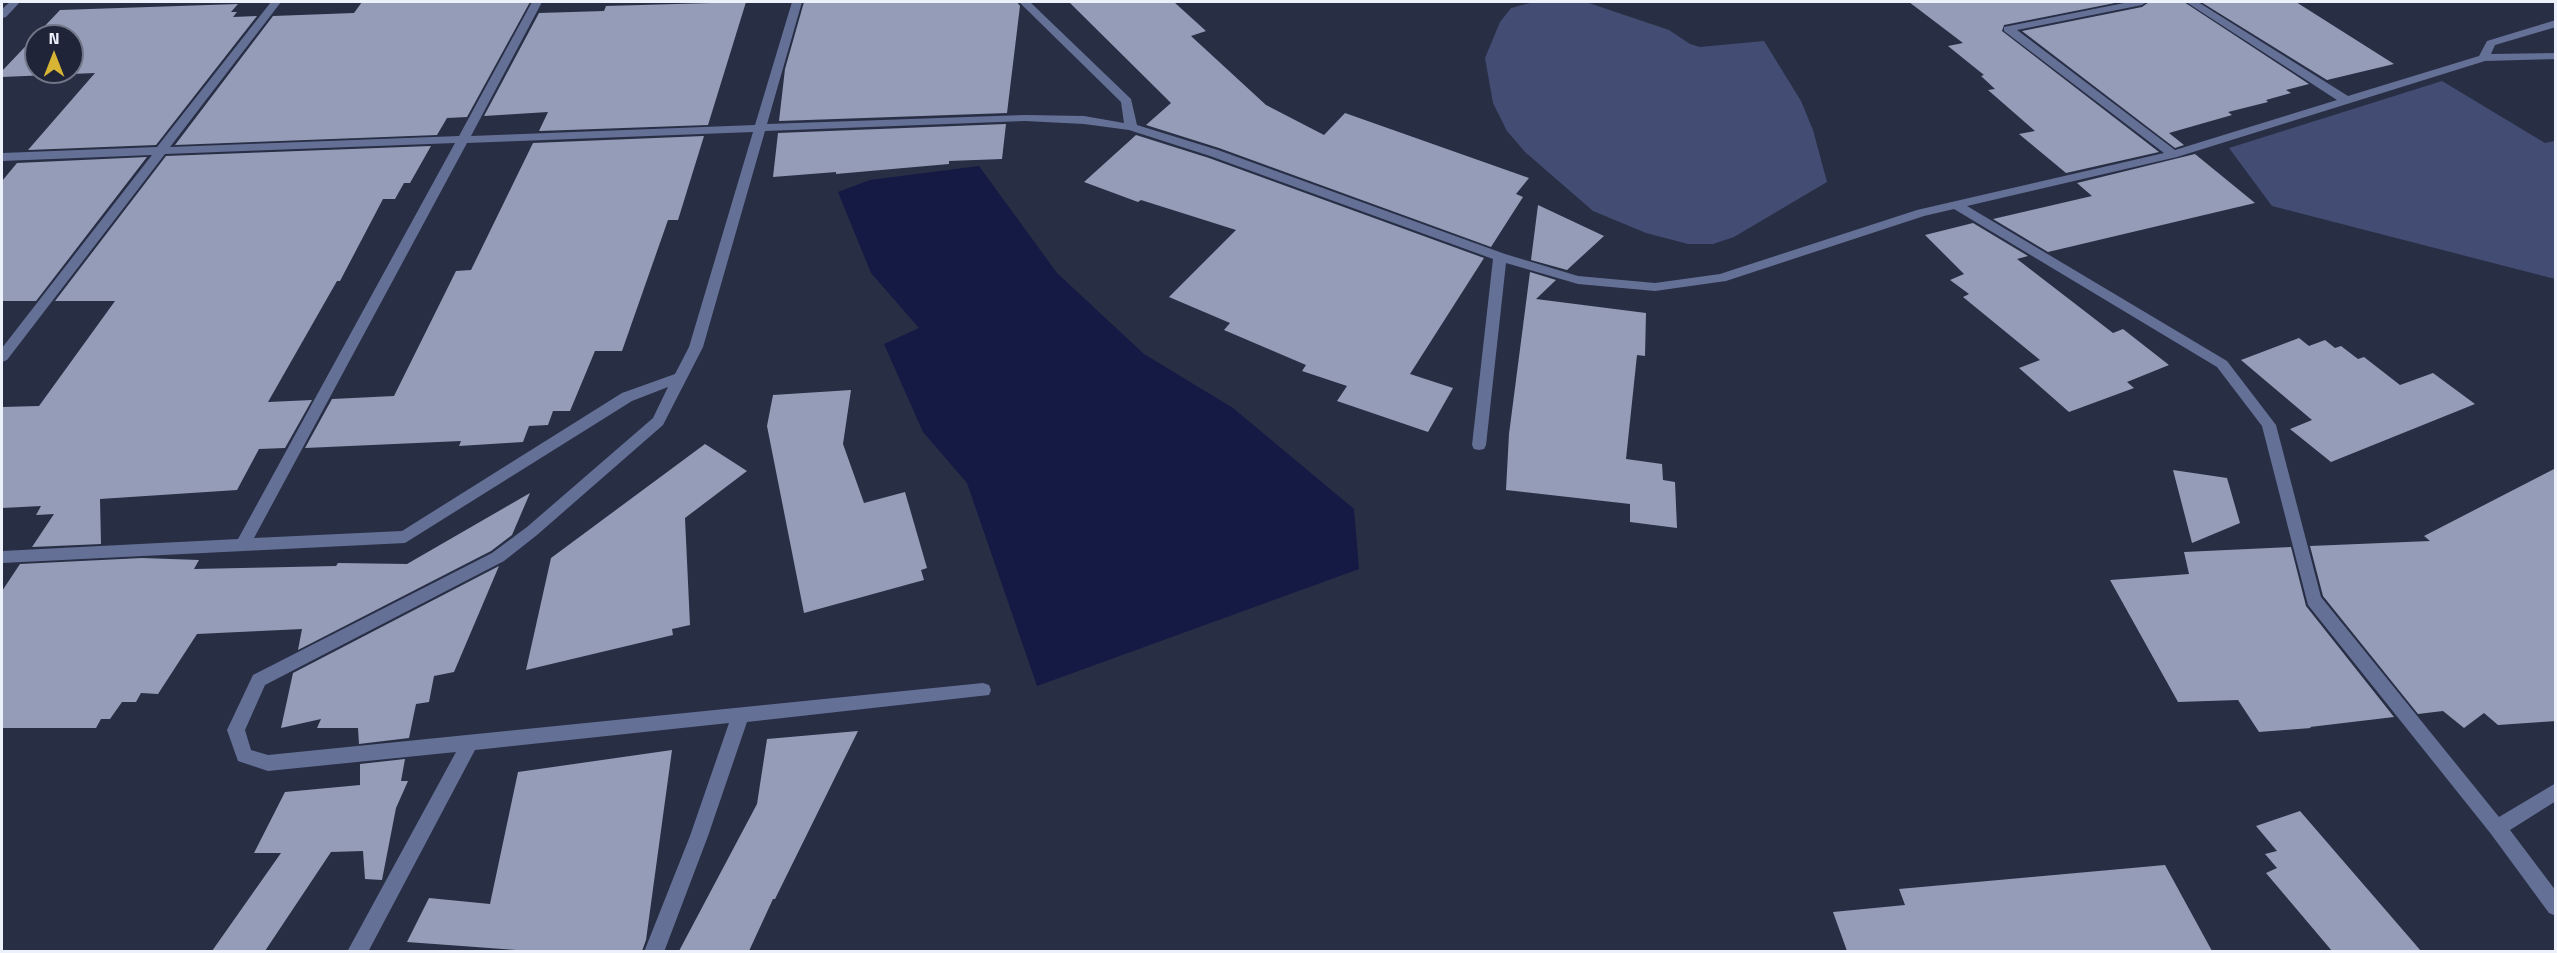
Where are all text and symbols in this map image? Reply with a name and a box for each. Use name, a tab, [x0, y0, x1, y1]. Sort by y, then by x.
north arrow	[24, 24, 84, 84]
text: N	[48, 26, 60, 50]

